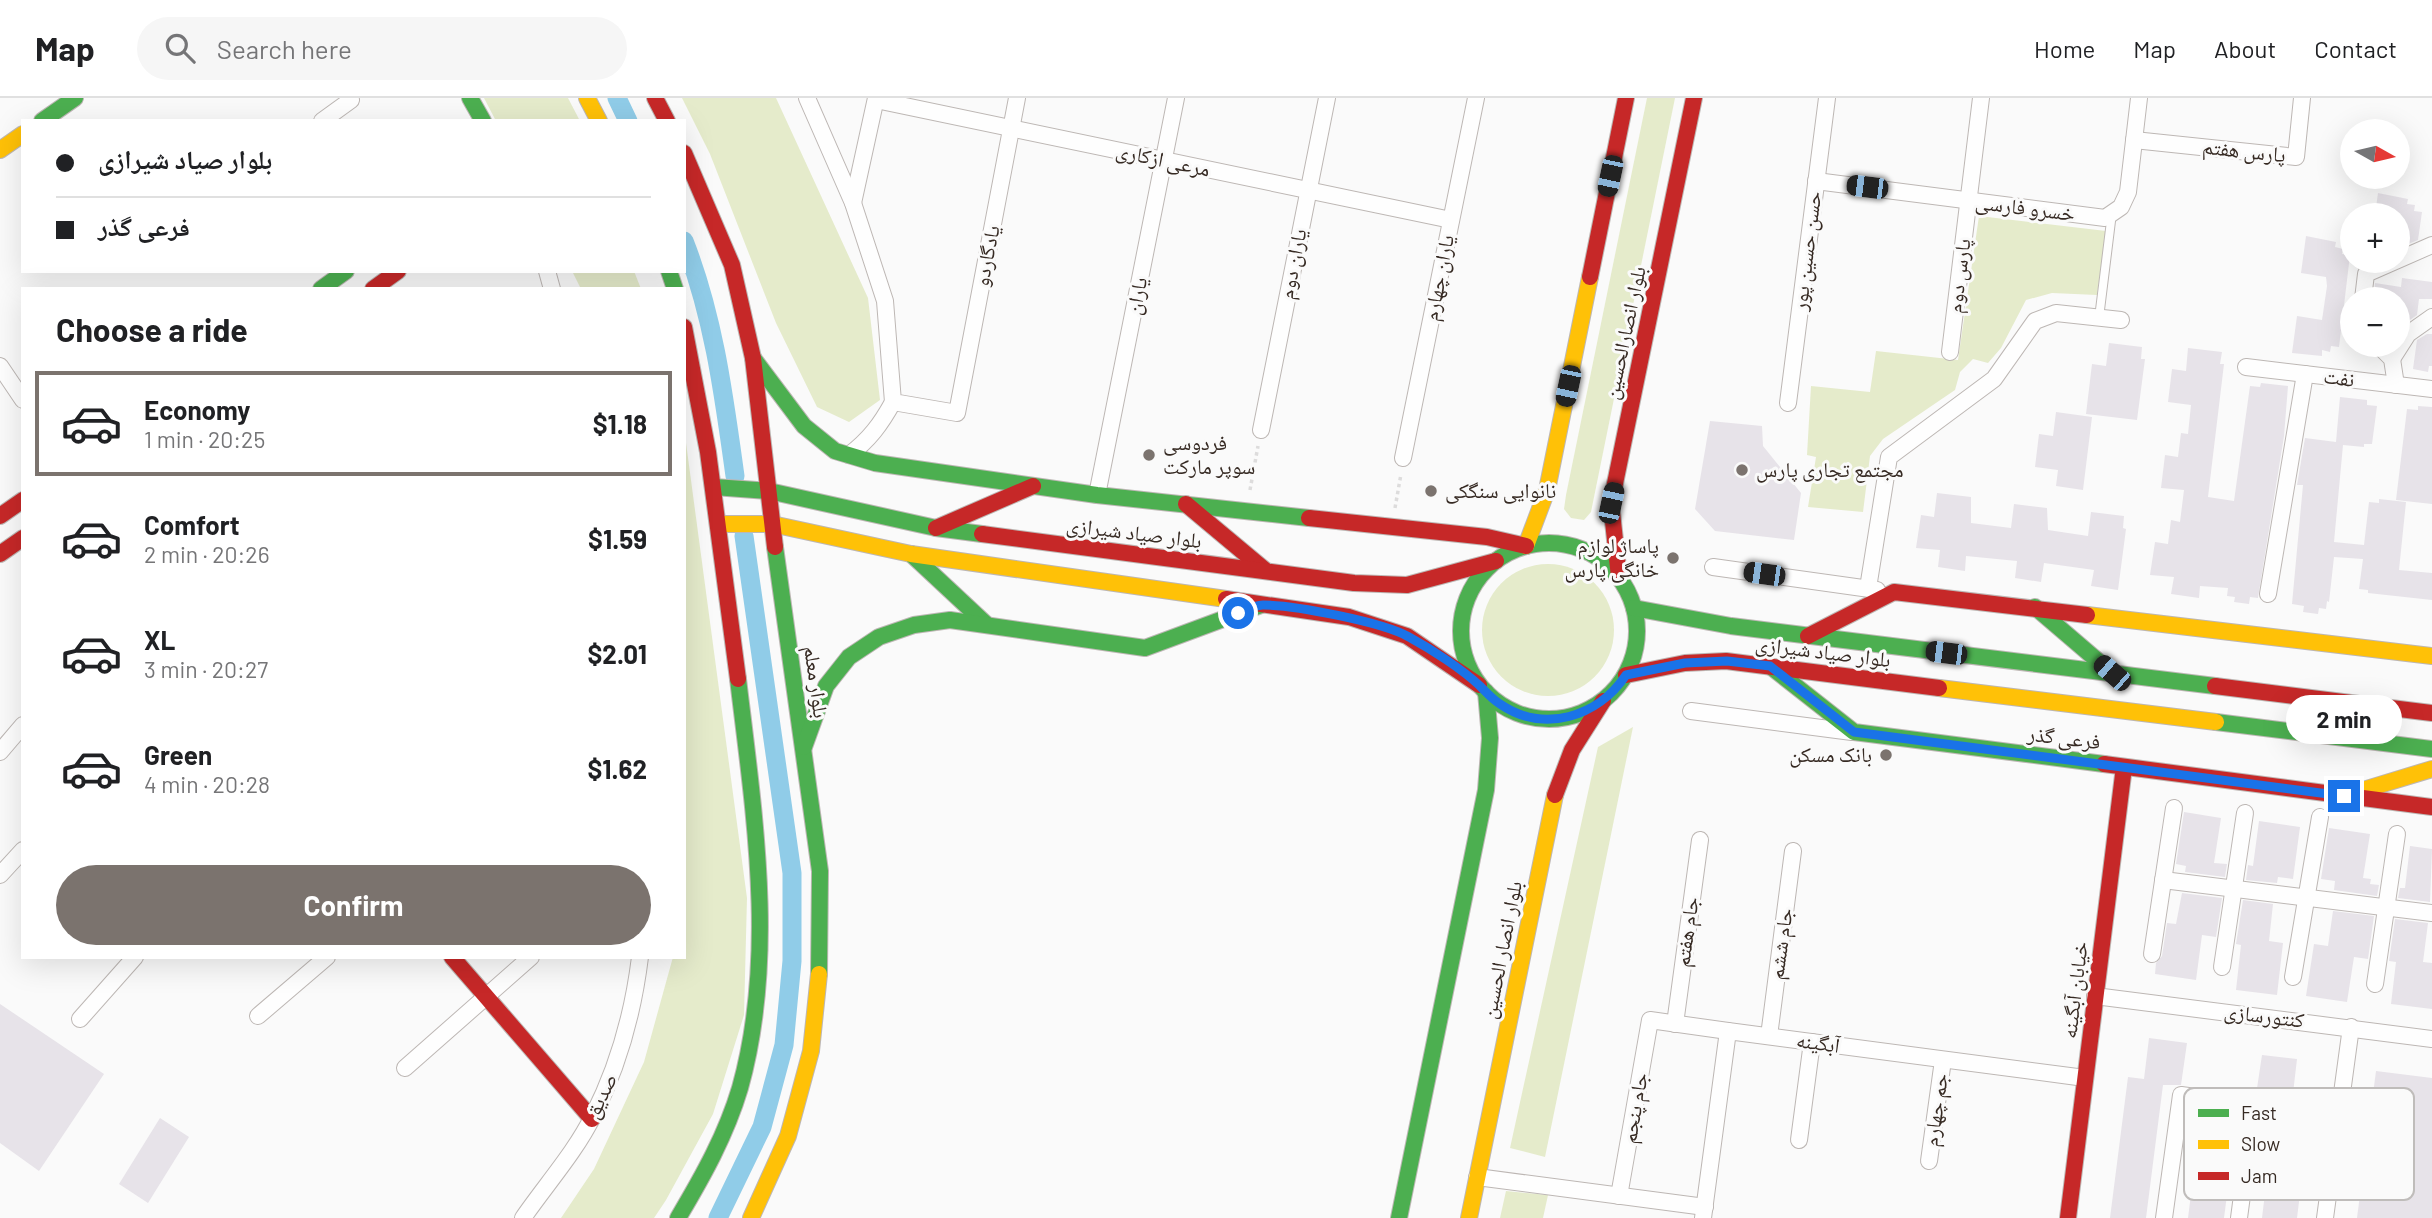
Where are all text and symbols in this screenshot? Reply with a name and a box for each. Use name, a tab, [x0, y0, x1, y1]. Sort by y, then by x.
search box	[137, 17, 627, 80]
text: Map	[35, 28, 95, 68]
icon: search	[161, 29, 199, 67]
text: Search here	[217, 33, 352, 64]
text: Home	[2034, 34, 2095, 63]
text: Map	[2133, 34, 2176, 63]
text: About	[2214, 34, 2276, 63]
text: Contact	[2314, 34, 2397, 63]
north arrow	[2340, 119, 2410, 189]
map controls	[2340, 119, 2410, 357]
street label: پارس هفتم	[2201, 133, 2287, 169]
street label: مرعی ازکاری	[1114, 136, 1213, 183]
text: بلوار صیاد شیرازی	[98, 143, 272, 174]
car	[1596, 153, 1625, 199]
car	[1845, 174, 1890, 200]
street label: خسرو فارسی	[1974, 188, 2076, 227]
street label: حسن حسین پور	[1786, 190, 1827, 313]
button: +	[2340, 203, 2410, 273]
text: فرعی گذر	[98, 210, 190, 241]
street label: یادگار‌دو	[967, 223, 1004, 289]
street label: یاران دوم	[1272, 227, 1314, 301]
street label: یاران چهارم	[1417, 233, 1461, 323]
street label: پارس دوم	[1941, 237, 1977, 315]
street label: بلوار انصارالحسین	[1597, 264, 1652, 402]
street label: یاران	[1120, 275, 1152, 317]
button: −	[2340, 287, 2410, 357]
text: Choose a ride	[56, 310, 248, 348]
street label: نفت	[2322, 362, 2356, 391]
car	[1554, 363, 1583, 409]
icon: car	[60, 392, 123, 455]
text: Economy	[144, 394, 250, 425]
text: $1.18	[593, 408, 647, 439]
text: 1 min · 20:25	[144, 425, 265, 453]
place label: فردوسی سوپر مارکت	[1163, 429, 1255, 479]
marker: فردوسی سوپر مارکت	[1141, 447, 1157, 463]
place label: مجتمع تجاری پارس	[1756, 456, 1904, 483]
marker: مجتمع تجاری پارس	[1734, 462, 1750, 478]
place label: نانوایی سنگکی	[1445, 477, 1556, 504]
car	[1597, 480, 1626, 526]
marker: نانوایی سنگکی	[1423, 483, 1439, 499]
icon: car	[60, 507, 123, 570]
text: Comfort	[144, 509, 240, 540]
street label: بلوار صیاد شیرازی	[1065, 511, 1203, 553]
text: $1.59	[588, 523, 647, 554]
place label: پاساژ لوازم خانگی پارس	[1564, 532, 1659, 583]
text: 2 min · 20:26	[144, 540, 270, 568]
marker: پاساژ لوازم خانگی پارس	[1665, 550, 1681, 566]
car	[1742, 561, 1787, 587]
route start	[1222, 597, 1254, 629]
icon: car	[60, 622, 123, 685]
text: XL	[144, 624, 175, 655]
street label: بلوار صیاد شیرازی	[1754, 630, 1892, 672]
text: $2.01	[587, 638, 647, 669]
car	[1924, 640, 1969, 666]
street label: بلوار معلم	[797, 644, 835, 720]
car	[2090, 651, 2135, 695]
text: 3 min · 20:27	[144, 655, 268, 683]
callout: 2 min	[2286, 694, 2402, 744]
text: 2 min	[2316, 705, 2372, 733]
street label: فرعی گذر	[2025, 720, 2102, 755]
icon: car	[60, 737, 123, 800]
text: Green	[144, 739, 212, 770]
place label: بانک مسکن	[1789, 741, 1872, 768]
marker: بانک مسکن	[1878, 747, 1894, 763]
text: $1.62	[587, 753, 647, 784]
text: 4 min · 20:28	[144, 770, 270, 798]
route end	[2328, 780, 2360, 812]
button: Confirm	[56, 865, 651, 945]
street label: بلوار انصار الحسین	[1475, 879, 1528, 1021]
street label: جام هفتم	[1668, 895, 1706, 969]
street label: جام ششم	[1762, 906, 1800, 982]
street label: خیابان آبگینه	[2055, 940, 2093, 1040]
street label: کنتورسازی	[2223, 997, 2306, 1033]
street label: آبگینه	[1795, 1026, 1842, 1058]
street label: صدیق	[578, 1069, 623, 1123]
street label: جام پنجم	[1615, 1070, 1655, 1146]
street label: جم چهارم	[1917, 1072, 1955, 1148]
legend	[2184, 1088, 2414, 1200]
text: Fast	[2241, 1101, 2277, 1124]
text: Slow	[2241, 1132, 2280, 1155]
text: Jam	[2241, 1164, 2277, 1187]

